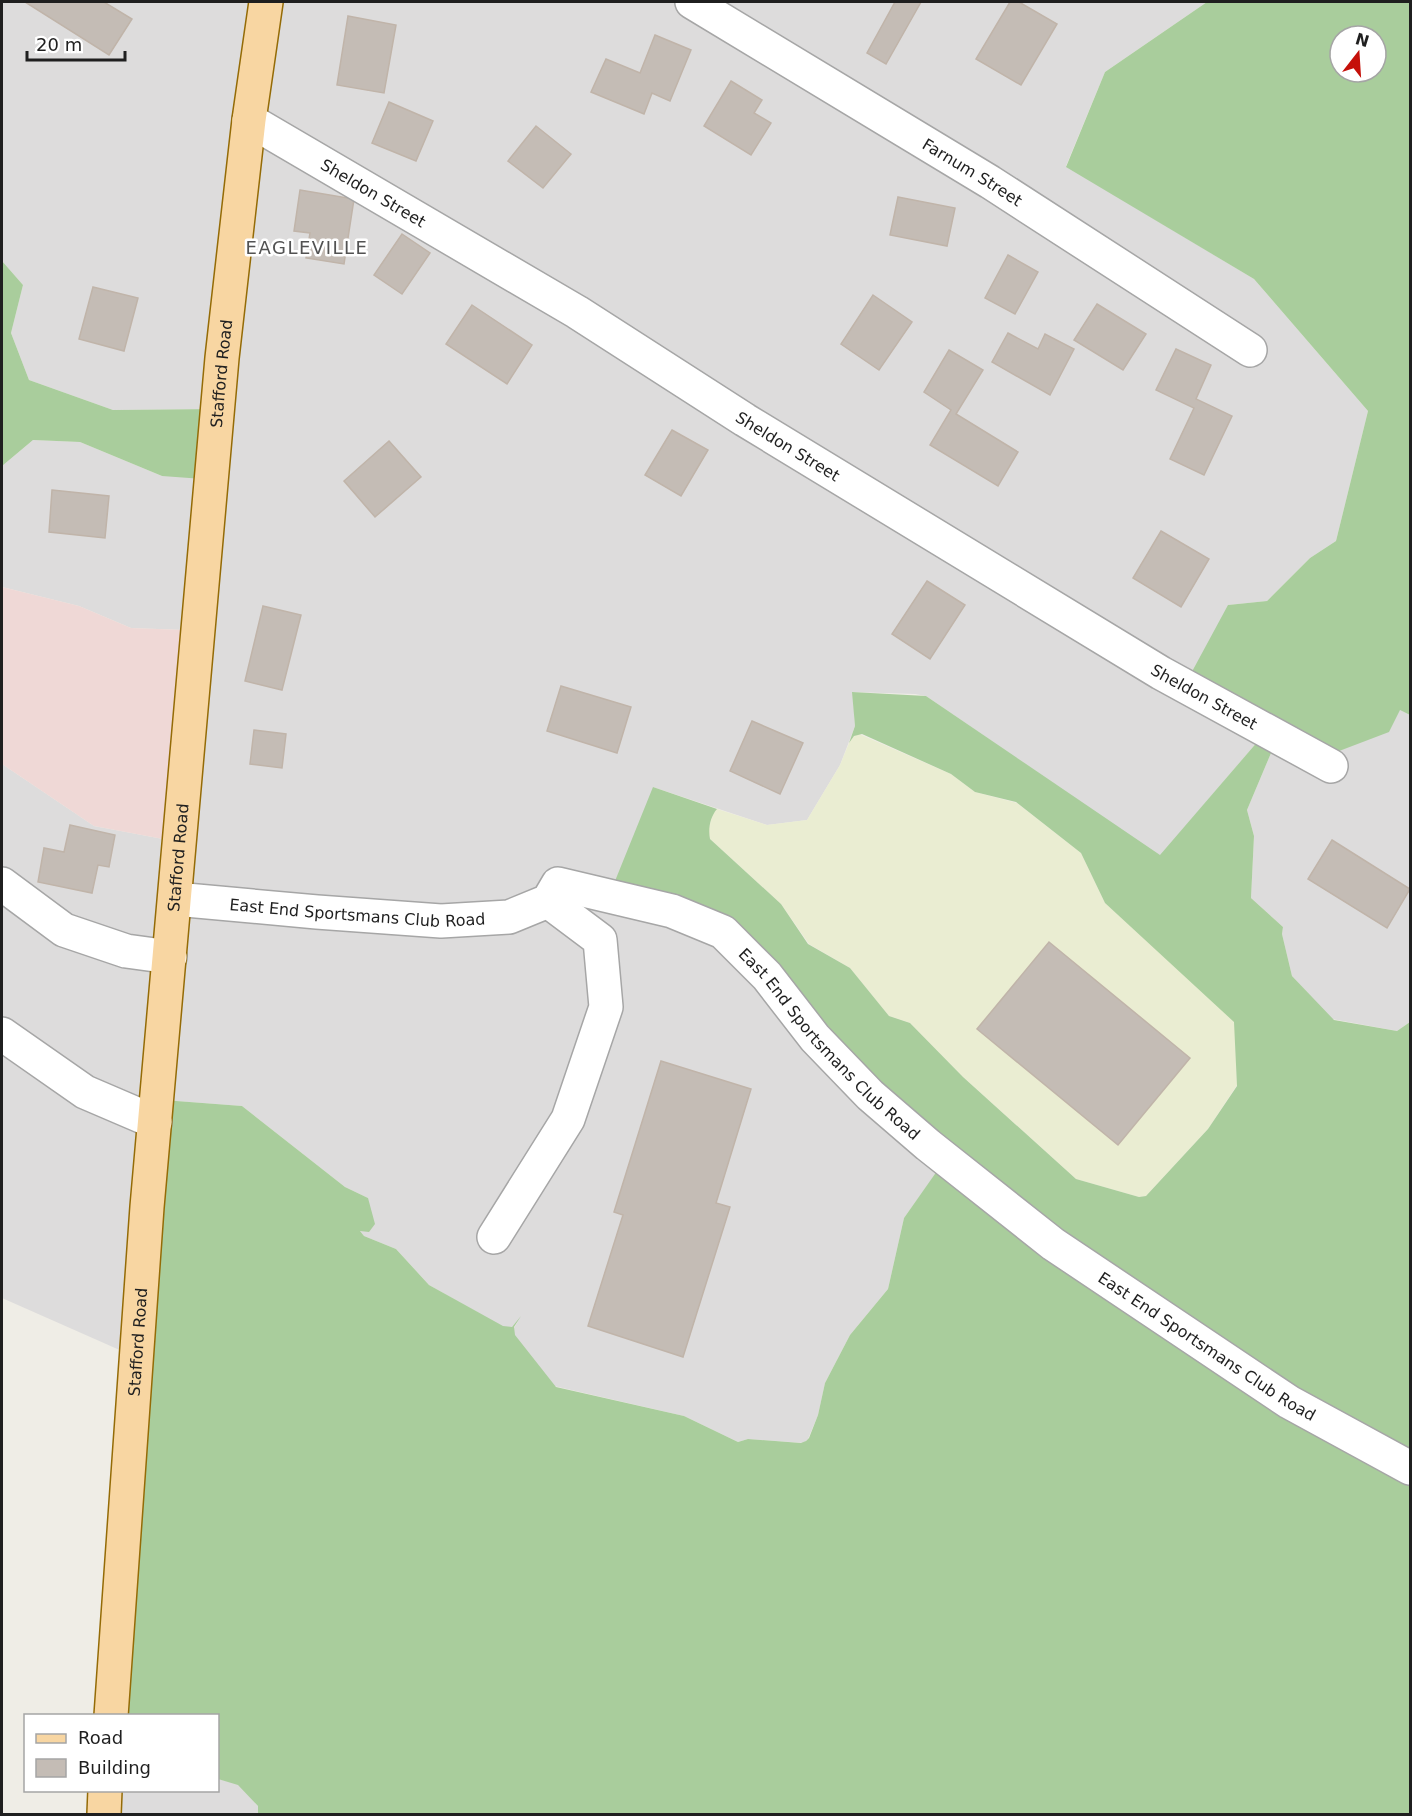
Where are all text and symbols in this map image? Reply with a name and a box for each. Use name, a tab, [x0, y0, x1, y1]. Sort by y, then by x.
scale bar	[27, 24, 124, 62]
north arrow	[1328, 24, 1388, 84]
text: N	[1353, 29, 1371, 51]
text: 20 m	[36, 34, 82, 55]
street label: Farnum Street	[919, 135, 1026, 210]
street label: Sheldon Street	[317, 155, 429, 231]
district label: EAGLEVILLE	[246, 237, 368, 258]
street label: Stafford Road	[207, 318, 236, 429]
street label: Sheldon Street	[732, 408, 843, 485]
street label: Sheldon Street	[1147, 660, 1261, 734]
street label: Stafford Road	[164, 803, 193, 913]
street label: East End Sportsmans Club Road	[229, 895, 486, 931]
street label: East End Sportsmans Club Road	[735, 944, 924, 1144]
street label: East End Sportsmans Club Road	[1094, 1268, 1319, 1425]
street label: Stafford Road	[125, 1287, 151, 1397]
legend	[24, 1714, 219, 1792]
text: Road	[78, 1727, 123, 1748]
text: Building	[78, 1757, 151, 1778]

